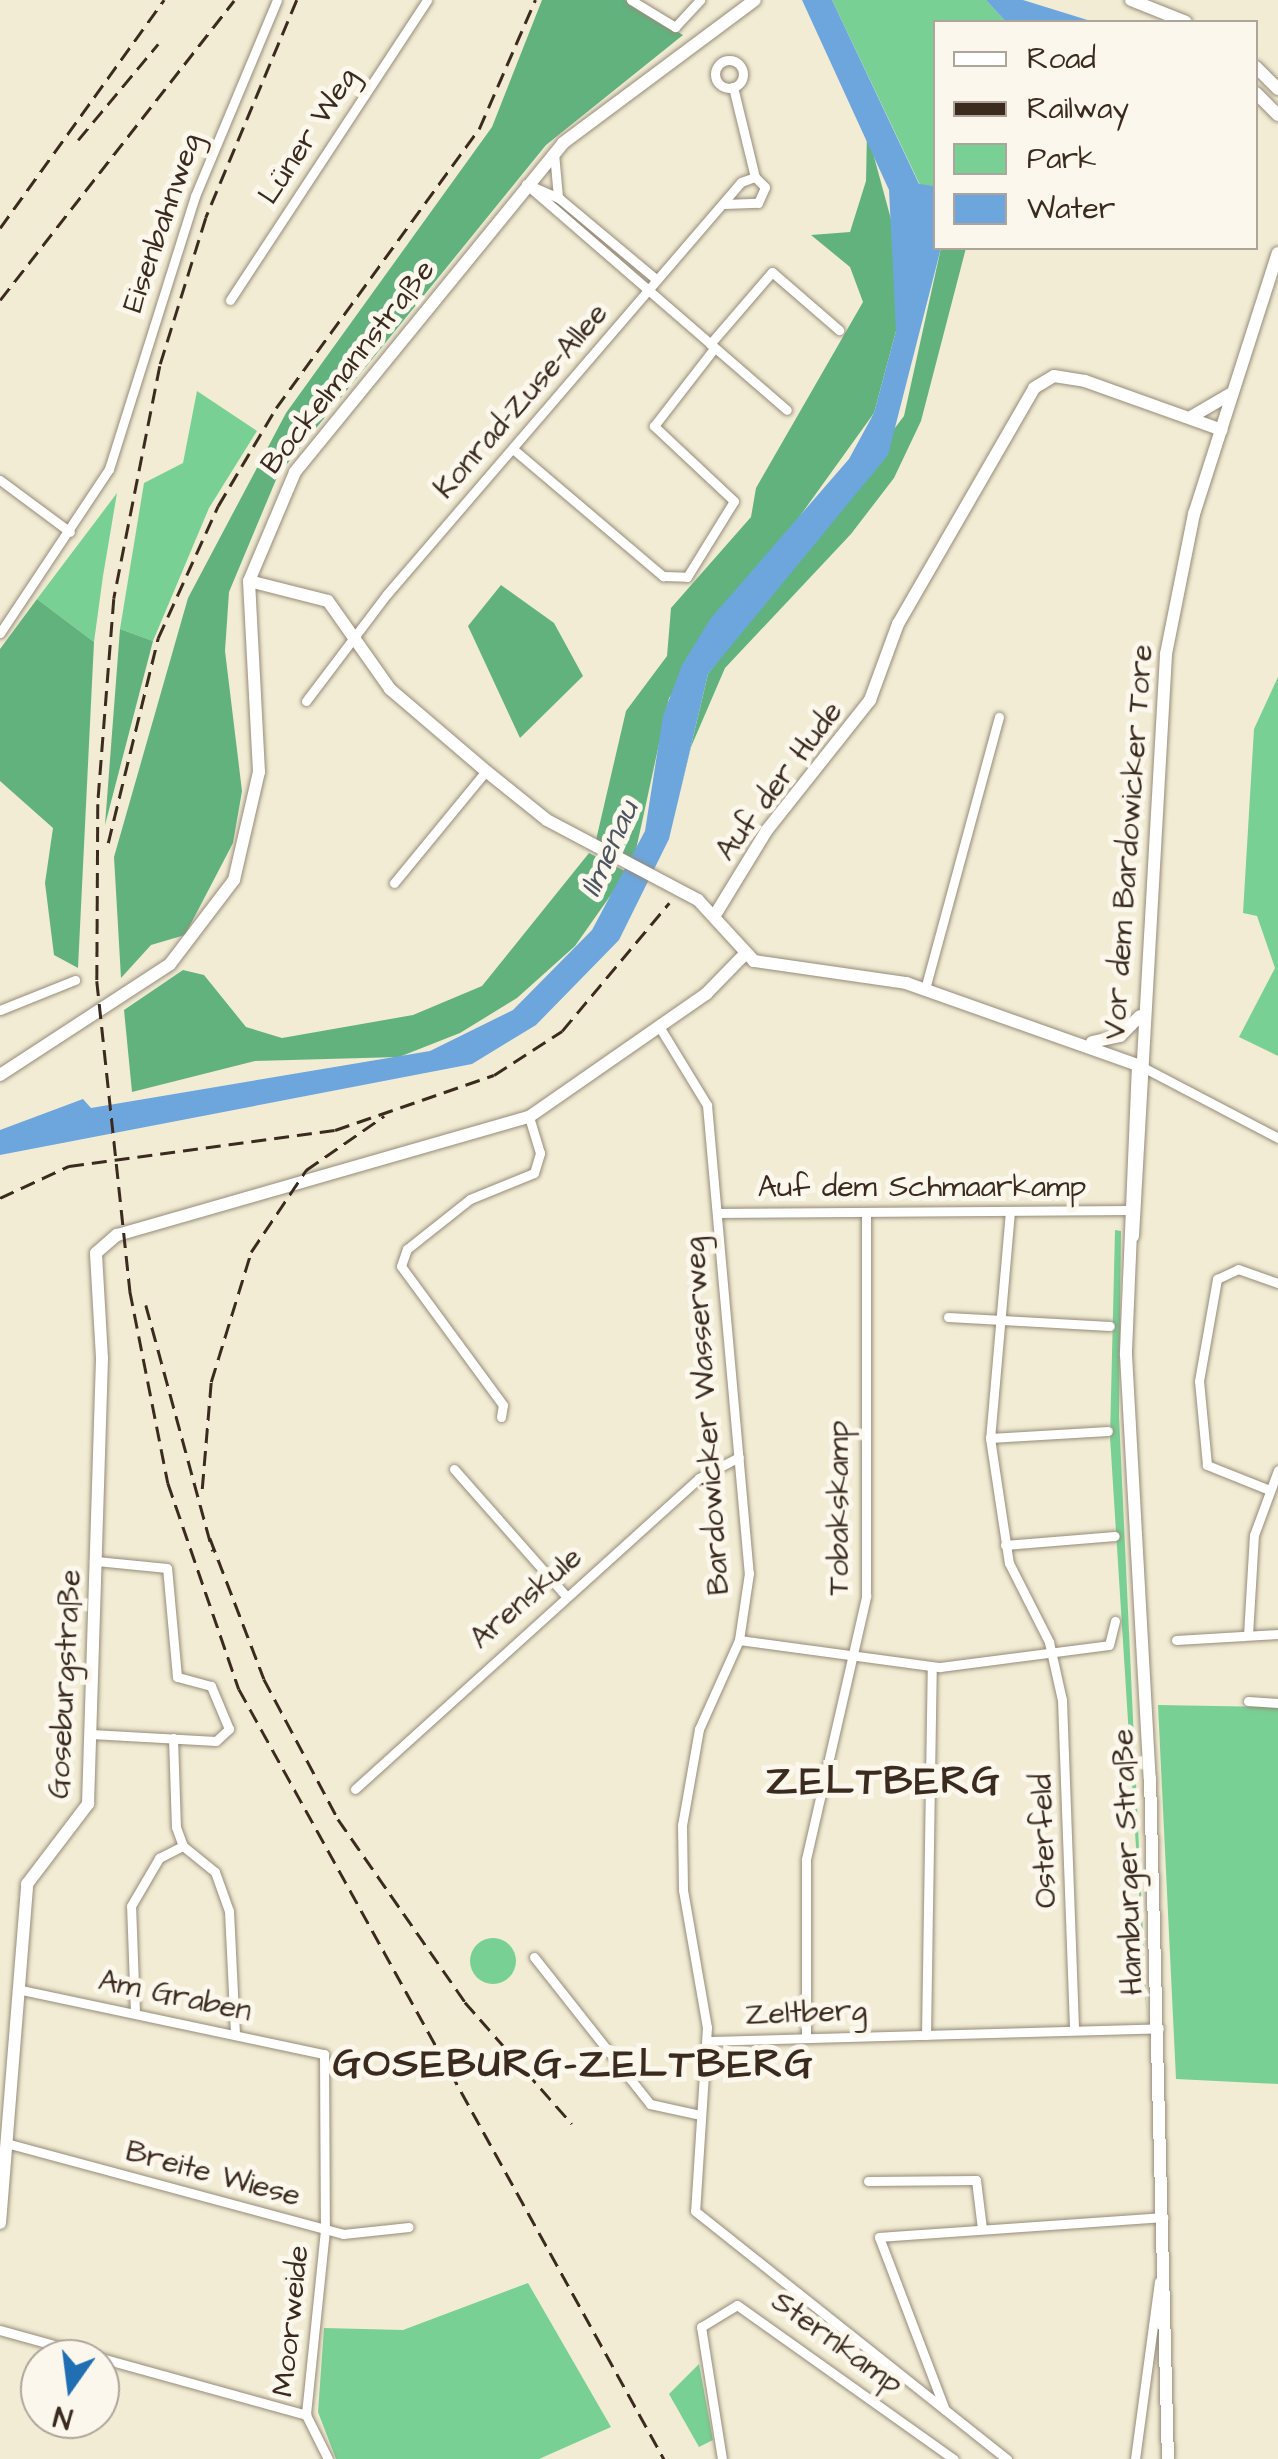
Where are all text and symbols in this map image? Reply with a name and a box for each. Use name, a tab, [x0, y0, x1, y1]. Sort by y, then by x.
legend	[933, 20, 1258, 250]
text: Road	[1027, 38, 1096, 80]
street label: Lüner Weg	[251, 61, 365, 211]
text: Railway	[1027, 88, 1129, 130]
street label: Eisenbahnweg	[115, 129, 209, 317]
text: Park	[1027, 138, 1096, 180]
text: Water	[1027, 188, 1115, 230]
street label: Bockelmannstraße	[253, 253, 443, 481]
street label: Konrad-Zuse-Allee	[426, 296, 616, 506]
street label: Vor dem Bardowicker Tore	[1097, 643, 1161, 1041]
street label: Auf der Hude	[708, 695, 850, 867]
water label: Ilmenau	[572, 795, 648, 903]
street label: Auf dem Schmaarkamp	[758, 1169, 1086, 1205]
street label: Bardowicker Wasserweg	[677, 1236, 737, 1596]
street label: Tobakskamp	[821, 1421, 857, 1595]
street label: Arenskule	[463, 1540, 589, 1656]
street label: Goseburgstraße	[41, 1568, 89, 1800]
street label: Hamburger Straße	[1105, 1728, 1151, 1996]
district label: ZELTBERG	[766, 1758, 1002, 1806]
street label: Osterfeld	[1024, 1773, 1064, 1909]
street label: Am Graben	[95, 1962, 255, 2030]
street label: Zeltberg	[745, 1993, 867, 2033]
district label: GOSEBURG-ZELTBERG	[333, 2041, 815, 2089]
street label: Breite Wiese	[122, 2133, 304, 2215]
street label: Moorweide	[265, 2244, 317, 2398]
street label: Sternkamp	[765, 2283, 909, 2403]
north arrow	[20, 2339, 120, 2439]
text: N	[50, 2396, 76, 2438]

